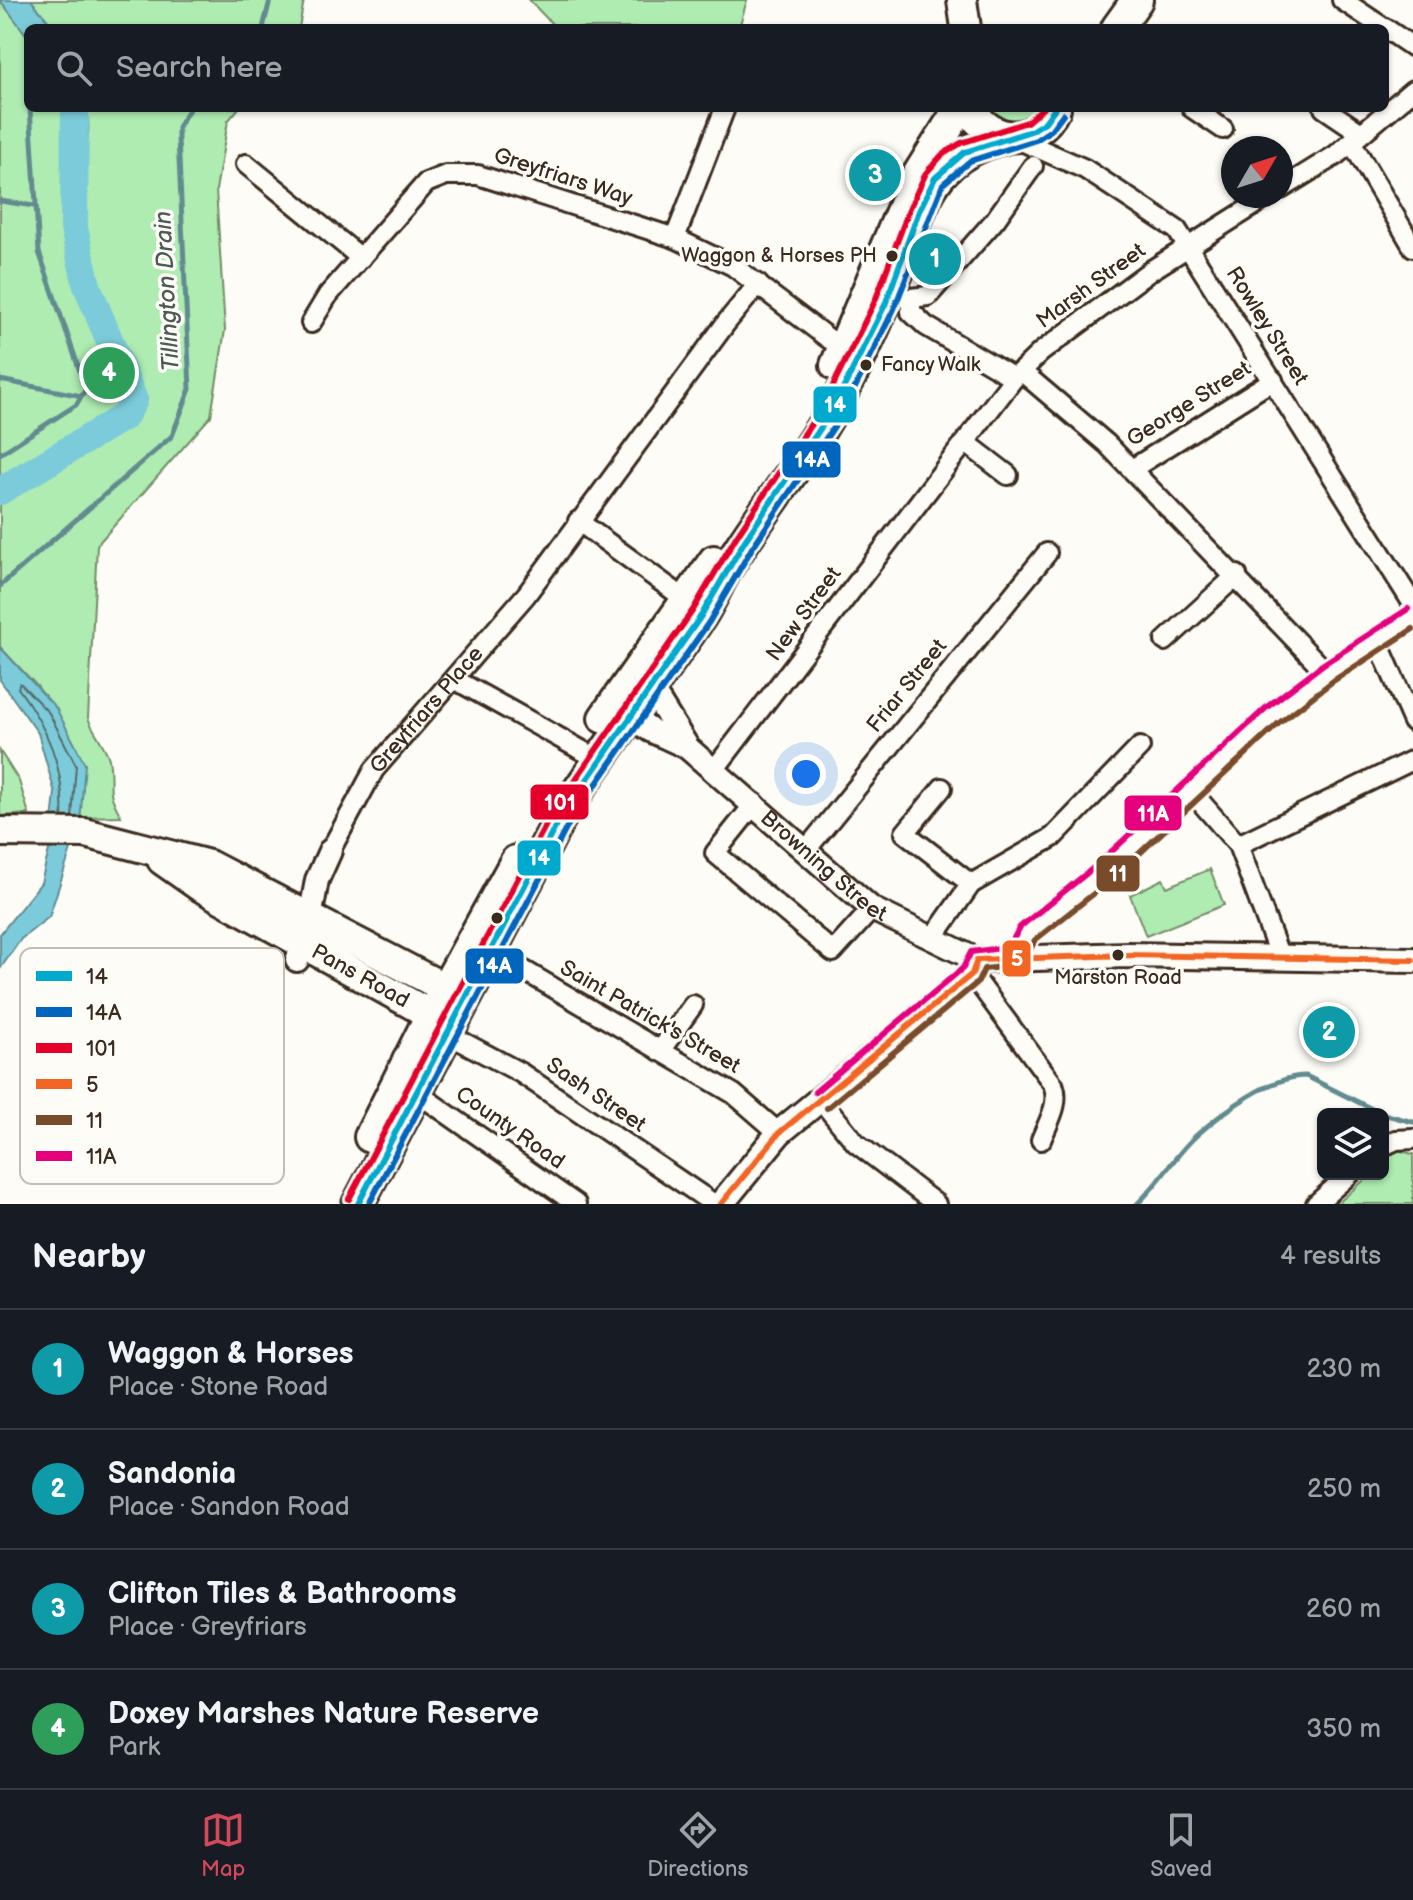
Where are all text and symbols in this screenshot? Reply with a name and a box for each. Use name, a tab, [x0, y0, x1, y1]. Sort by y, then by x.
search box	[24, 24, 1389, 112]
icon: search	[52, 46, 96, 90]
text: Search here	[116, 50, 282, 86]
north arrow	[1221, 136, 1293, 208]
street label: Greyfriars Way	[490, 142, 636, 212]
pin: 3	[849, 145, 901, 205]
water label: Tillington Drain	[148, 210, 186, 372]
pin: 1	[909, 229, 961, 289]
street label: Marsh Street	[1031, 237, 1151, 335]
place label: Waggon & Horses PH	[681, 244, 877, 268]
marker: Waggon & Horses PH	[884, 248, 900, 264]
street label: Rowley Street	[1220, 262, 1314, 391]
pin: 4	[83, 343, 135, 403]
place label: Fancy Walk	[881, 353, 981, 377]
street label: George Street	[1122, 355, 1256, 453]
marker: Fancy Walk	[858, 357, 874, 373]
line badge: 14	[812, 385, 858, 424]
text: 14	[824, 392, 846, 419]
line badge: 14A	[781, 440, 842, 479]
text: 14A	[794, 447, 830, 474]
street label: New Street	[761, 561, 847, 667]
street label: Friar Street	[861, 634, 953, 738]
street label: Greyfriars Place	[364, 641, 489, 779]
your location	[786, 754, 826, 794]
line badge: 101	[529, 783, 590, 821]
text: 101	[544, 790, 576, 817]
line badge: 11A	[1123, 794, 1183, 832]
text: 11A	[1137, 801, 1170, 828]
street label: Browning Street	[755, 804, 891, 928]
line badge: 14	[516, 839, 562, 877]
text: 14	[528, 845, 550, 872]
line badge: 11	[1095, 854, 1141, 893]
text: 11	[1109, 861, 1127, 888]
unlabelled marker	[489, 910, 505, 926]
street label: Pans Road	[307, 938, 414, 1014]
line badge: 5	[1001, 939, 1032, 978]
text: 5	[1011, 946, 1024, 973]
line badge: 14A	[464, 947, 525, 985]
marker: Marston Road	[1110, 947, 1126, 963]
legend	[20, 948, 284, 1184]
text: 14A	[476, 953, 512, 980]
street label: Saint Patrick's Street	[555, 954, 745, 1080]
text: 14	[86, 964, 109, 991]
place label: Marston Road	[1054, 966, 1182, 990]
text: 14A	[86, 1000, 122, 1027]
pin: 2	[1303, 1002, 1355, 1062]
text: 101	[86, 1036, 116, 1063]
street label: Sash Street	[541, 1052, 651, 1138]
text: 5	[86, 1072, 99, 1099]
street label: County Road	[450, 1081, 570, 1175]
text: 11	[86, 1108, 103, 1135]
map controls	[1317, 1108, 1389, 1180]
button: layers	[1317, 1108, 1389, 1180]
text: 11A	[86, 1144, 117, 1171]
text: Nearby	[32, 1236, 146, 1277]
text: 4 results	[1280, 1241, 1381, 1272]
text: Waggon & Horses	[108, 1336, 353, 1372]
text: 1	[53, 1354, 63, 1385]
text: 230 m	[1306, 1354, 1381, 1385]
text: Place · Stone Road	[108, 1372, 328, 1403]
text: Sandonia	[108, 1456, 236, 1492]
text: 2	[50, 1474, 66, 1505]
text: 250 m	[1307, 1474, 1381, 1505]
text: Place · Sandon Road	[108, 1492, 350, 1523]
text: Clifton Tiles & Bathrooms	[108, 1576, 457, 1612]
text: 3	[50, 1594, 66, 1625]
text: 260 m	[1306, 1594, 1381, 1625]
text: Place · Greyfriars	[108, 1612, 307, 1643]
text: Doxey Marshes Nature Reserve	[108, 1696, 539, 1732]
text: 4	[50, 1714, 66, 1745]
text: 350 m	[1306, 1714, 1381, 1745]
text: Park	[108, 1732, 160, 1763]
tab: Map	[201, 1808, 245, 1883]
tab: Directions	[647, 1808, 748, 1883]
tab: Saved	[1150, 1808, 1212, 1883]

